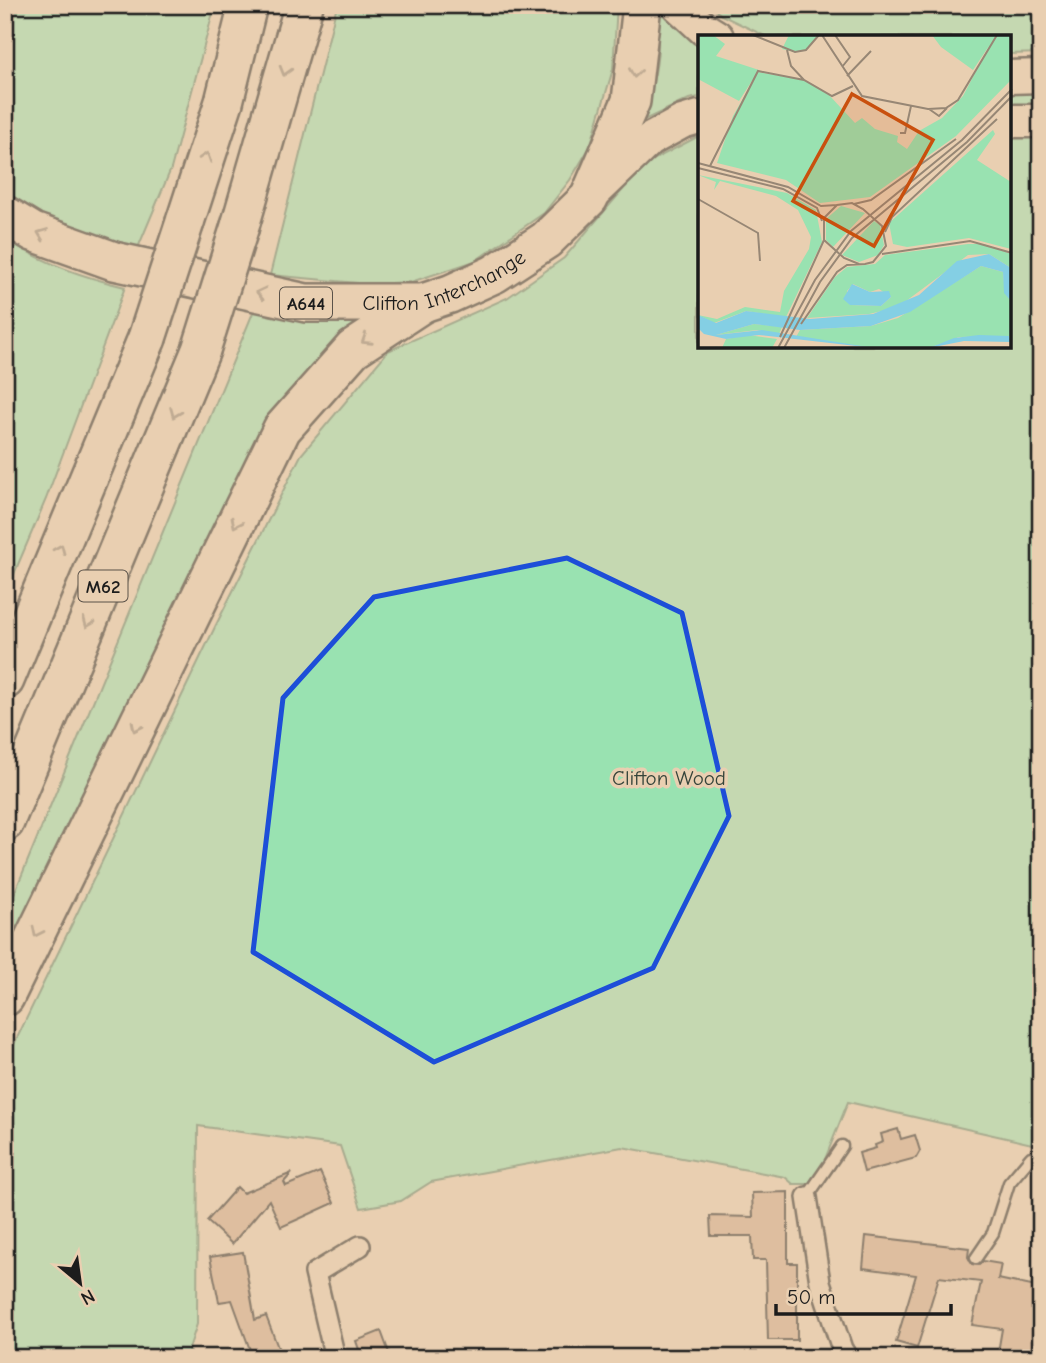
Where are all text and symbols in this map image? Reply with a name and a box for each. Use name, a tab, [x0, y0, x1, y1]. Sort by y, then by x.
inset map	[698, 35, 1011, 348]
one-way arrow	[279, 65, 294, 77]
one-way arrow	[628, 67, 643, 79]
one-way arrow	[198, 151, 212, 163]
one-way arrow	[36, 229, 48, 243]
street label: Clifton Interchange	[362, 245, 530, 315]
one-way arrow	[255, 287, 267, 302]
road number: A644	[280, 288, 332, 318]
one-way arrow	[361, 332, 374, 344]
one-way arrow	[169, 406, 183, 418]
one-way arrow	[231, 516, 245, 528]
one-way arrow	[51, 544, 65, 556]
road number: M62	[78, 570, 128, 601]
one-way arrow	[82, 617, 96, 629]
one-way arrow	[131, 720, 145, 732]
park label: Clifton Wood	[612, 766, 726, 790]
one-way arrow	[31, 925, 45, 937]
north arrow	[46, 1248, 116, 1318]
scale bar	[776, 1272, 951, 1316]
text: N	[77, 1284, 99, 1310]
text: 50 m	[787, 1285, 836, 1309]

